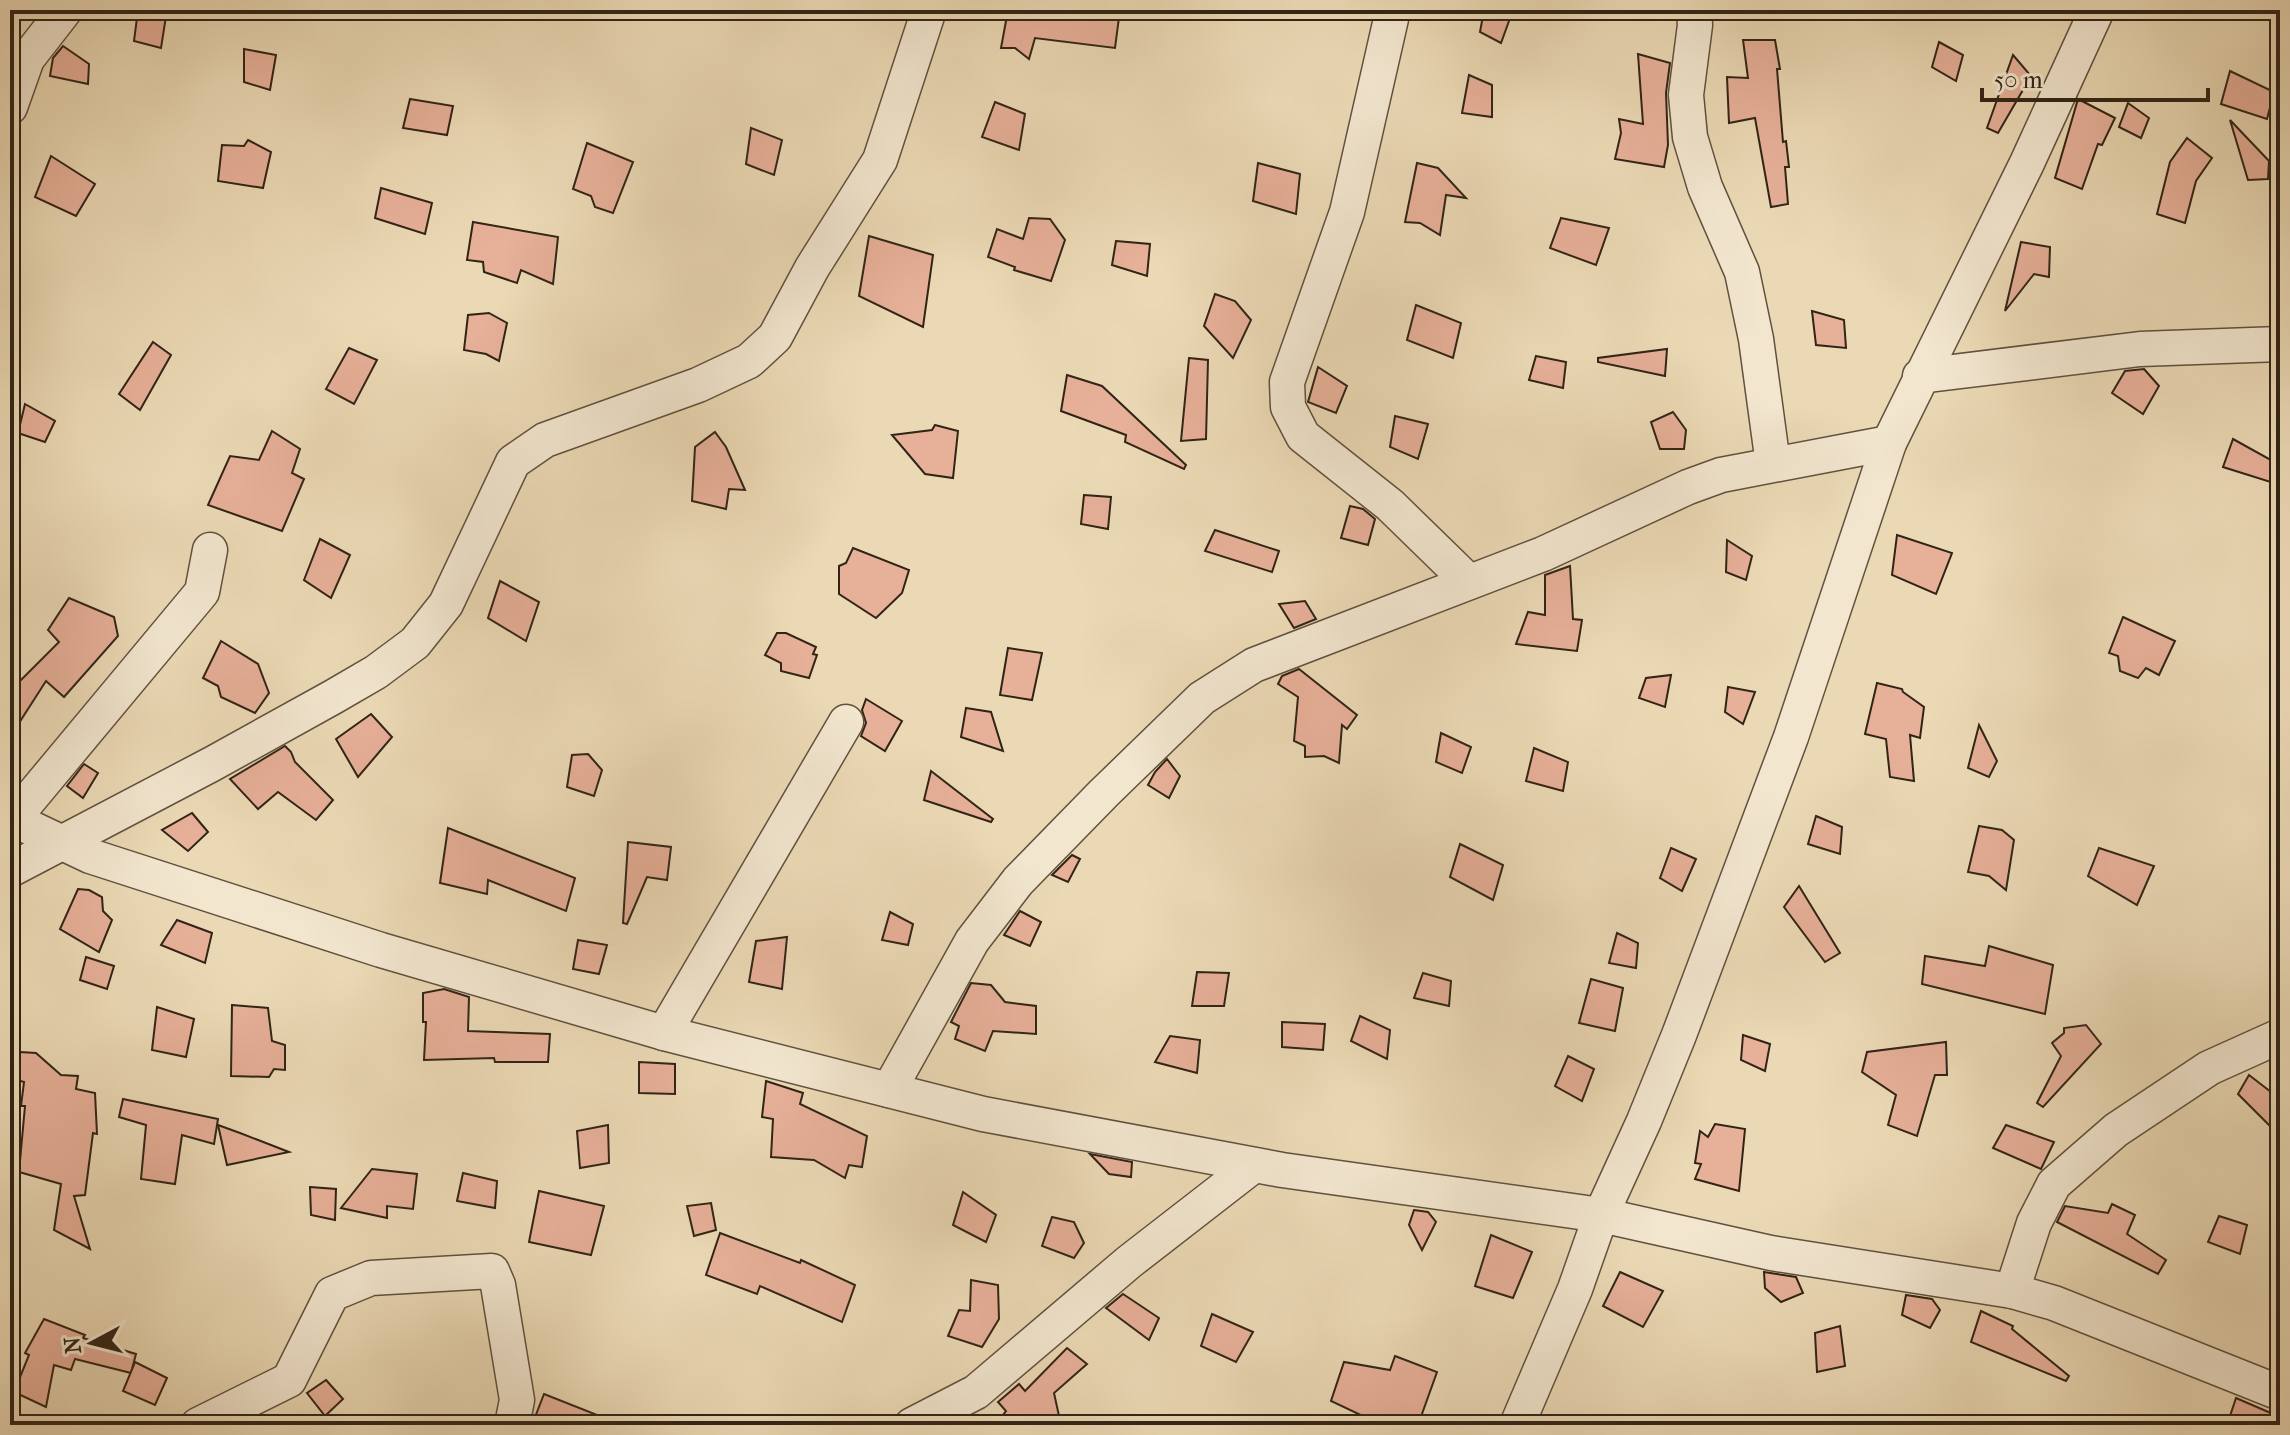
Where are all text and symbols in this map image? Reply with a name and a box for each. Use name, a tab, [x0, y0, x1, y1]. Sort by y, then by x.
scale bar	[1982, 52, 2208, 102]
text: 50 m	[1994, 66, 2043, 94]
north arrow	[52, 1303, 132, 1383]
text: N	[59, 1335, 87, 1355]

